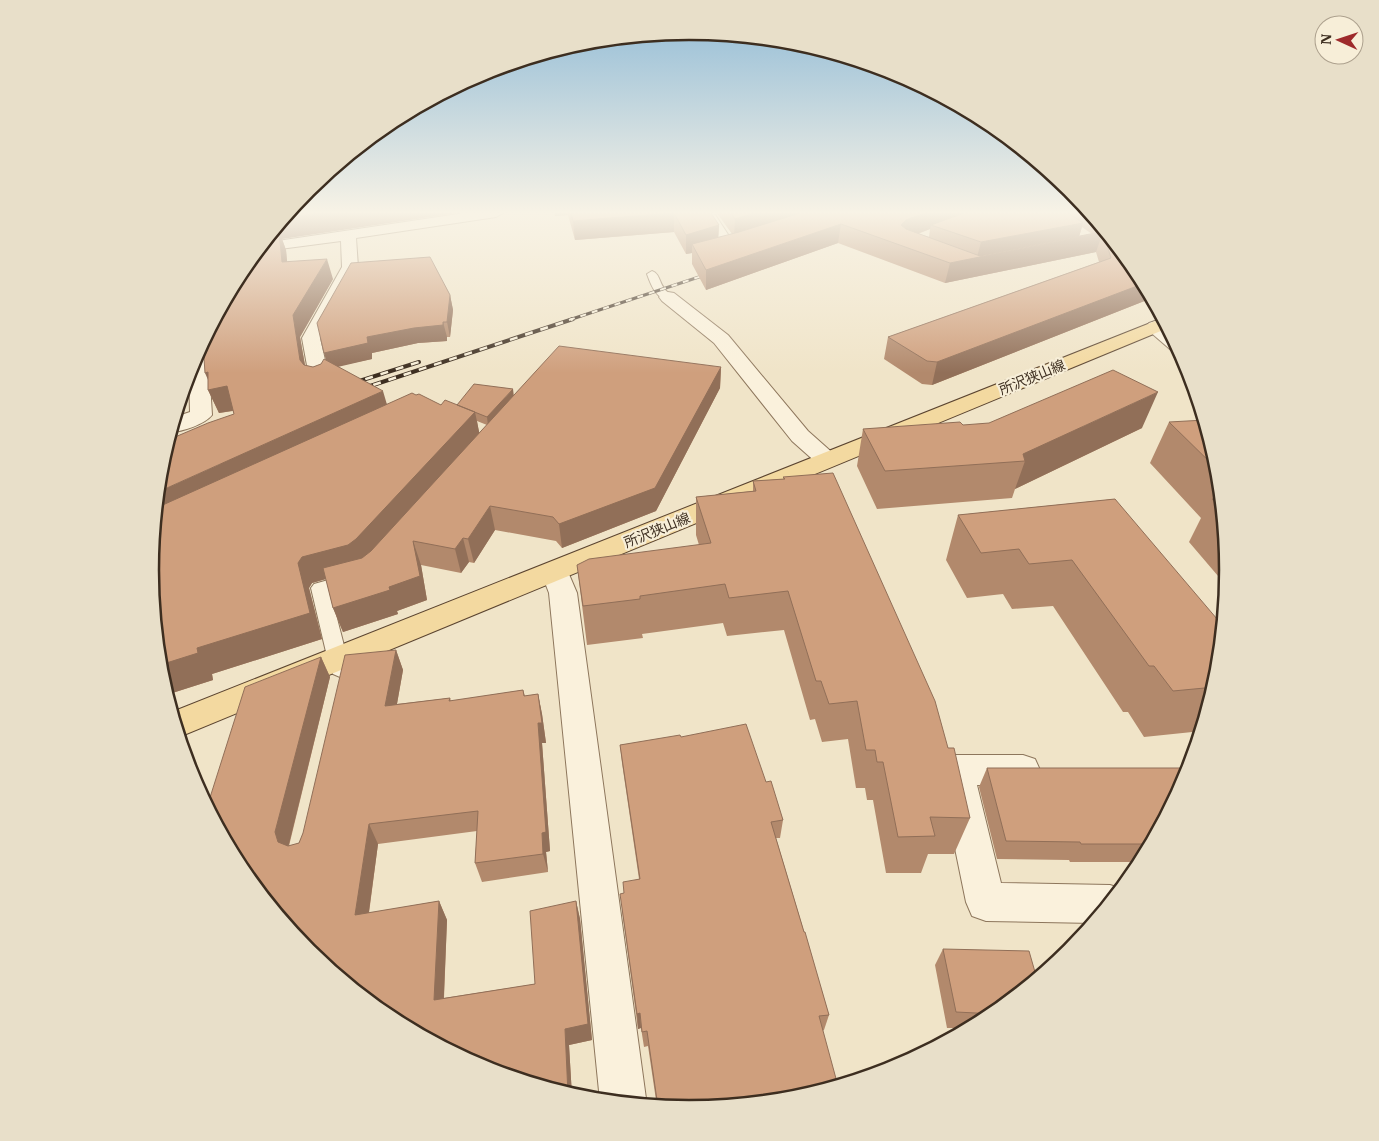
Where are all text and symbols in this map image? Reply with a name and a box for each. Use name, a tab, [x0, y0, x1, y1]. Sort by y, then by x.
north arrow	[1314, 15, 1364, 65]
text: N	[1317, 33, 1335, 45]
street label: 所沢狭山線	[996, 356, 1068, 398]
street label: 所沢狭山線	[621, 509, 693, 551]

